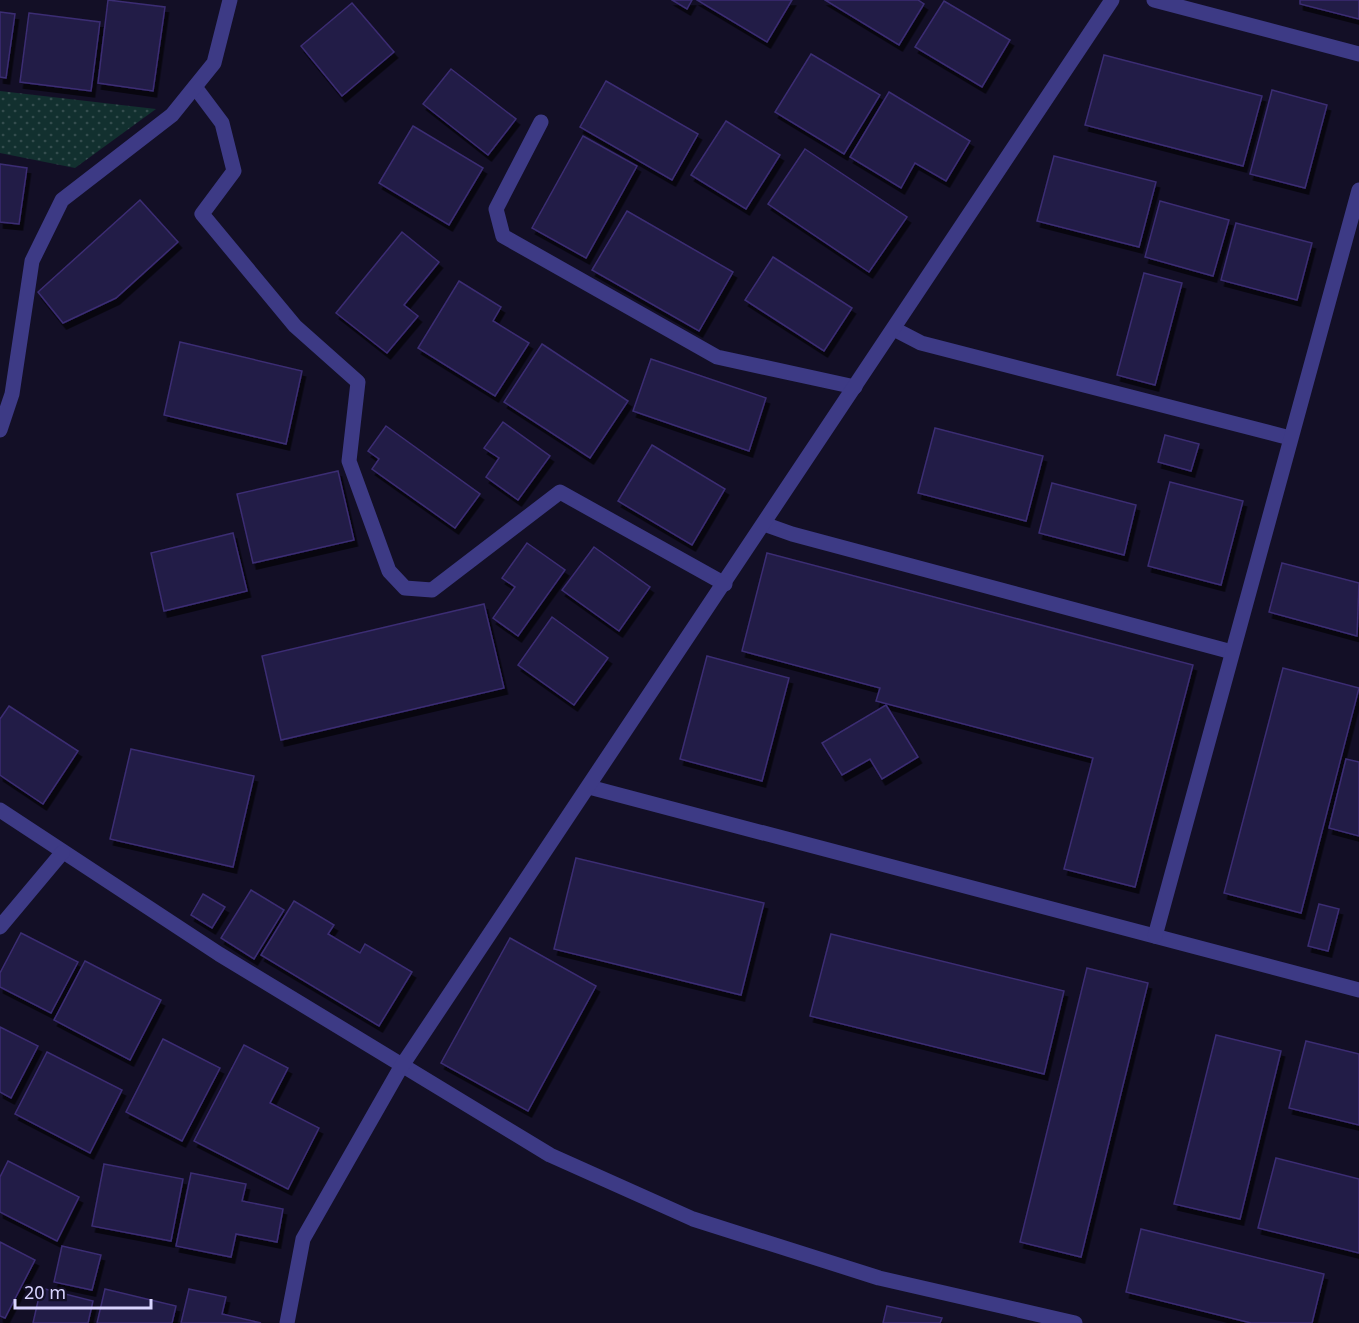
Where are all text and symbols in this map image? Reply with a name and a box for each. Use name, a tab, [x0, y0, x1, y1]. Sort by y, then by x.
scale bar	[15, 1272, 152, 1310]
text: 20 m	[24, 1280, 66, 1304]

